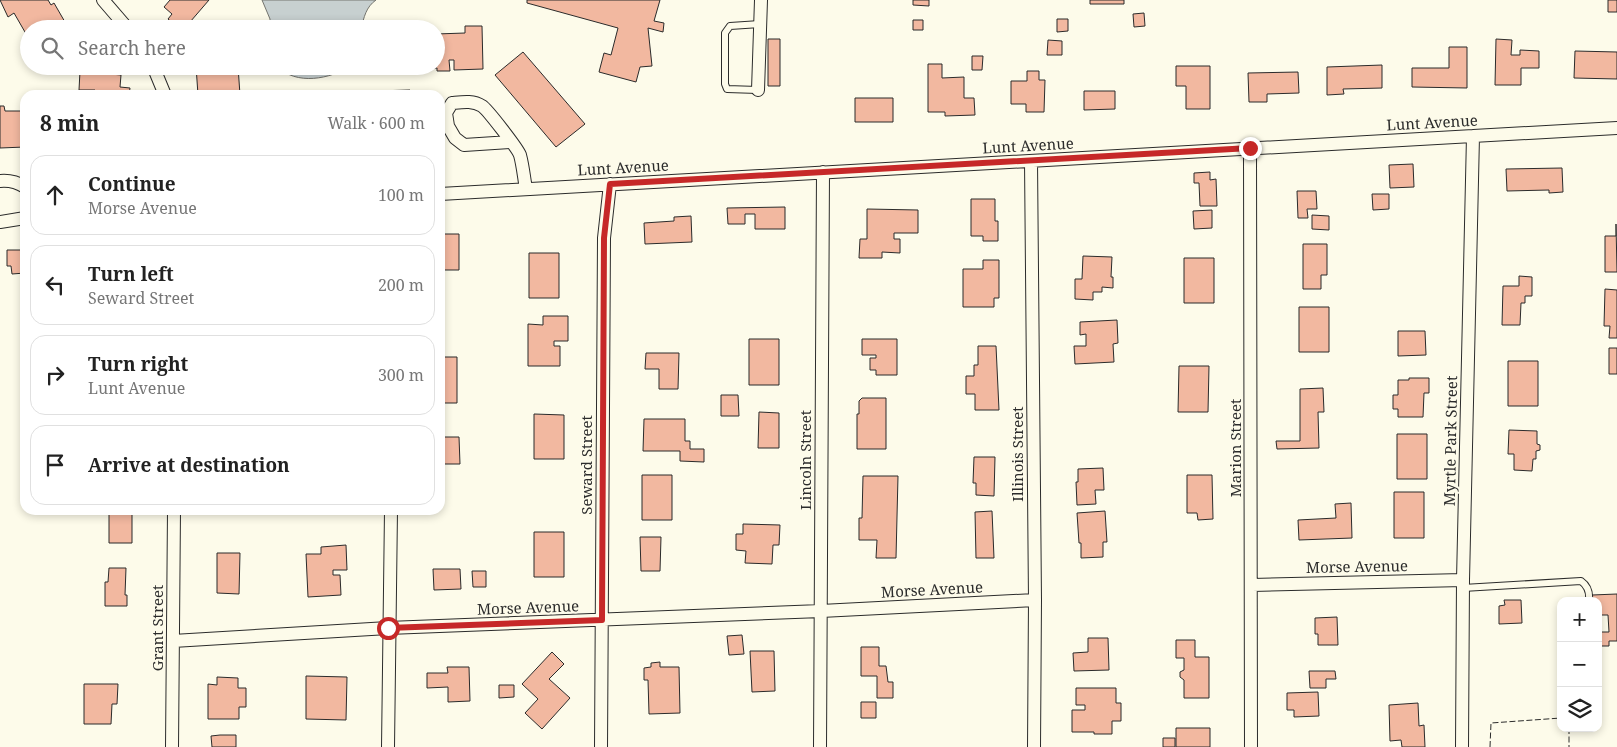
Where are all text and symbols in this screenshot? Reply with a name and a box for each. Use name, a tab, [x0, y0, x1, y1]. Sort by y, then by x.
search box	[20, 20, 445, 75]
icon: search	[38, 34, 66, 62]
text: Search here	[78, 35, 186, 61]
text: 8 min	[40, 109, 99, 137]
street label: Lunt Avenue	[1386, 110, 1478, 134]
text: Walk · 600 m	[328, 112, 425, 134]
street label: Lunt Avenue	[982, 133, 1074, 157]
route end	[1239, 137, 1262, 160]
street label: Lunt Avenue	[577, 155, 669, 179]
text: Continue	[88, 171, 176, 197]
icon: ahead	[41, 181, 69, 209]
text: 100 m	[378, 184, 424, 206]
text: Morse Avenue	[88, 197, 197, 219]
text: Turn left	[88, 261, 174, 287]
icon: left	[41, 271, 69, 299]
text: 200 m	[378, 274, 424, 296]
text: Seward Street	[88, 287, 194, 309]
text: Turn right	[88, 351, 188, 377]
icon: right	[41, 361, 69, 389]
text: 300 m	[378, 364, 424, 386]
street label: Myrtle Park Street	[1439, 376, 1461, 506]
text: Lunt Avenue	[88, 377, 185, 399]
street label: Marion Street	[1225, 399, 1245, 497]
street label: Illinois Street	[1007, 406, 1027, 502]
street label: Lincoln Street	[795, 410, 815, 510]
street label: Seward Street	[576, 415, 596, 515]
icon: arrive	[41, 451, 69, 479]
text: Arrive at destination	[88, 452, 290, 478]
street label: Morse Avenue	[1306, 555, 1408, 577]
street label: Morse Avenue	[880, 576, 984, 602]
street label: Grant Street	[147, 585, 167, 671]
street label: Morse Avenue	[477, 595, 579, 619]
map controls	[1557, 597, 1602, 732]
button: +	[1557, 597, 1602, 642]
route start	[377, 617, 400, 640]
button: −	[1557, 642, 1602, 687]
button: layers	[1557, 687, 1602, 732]

